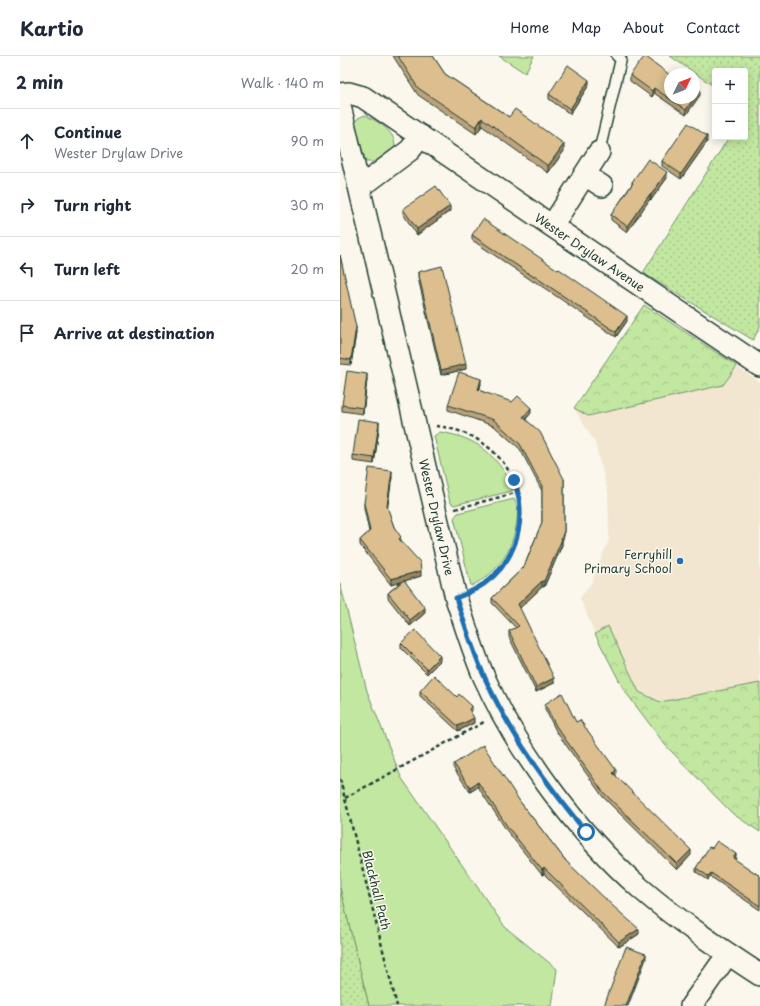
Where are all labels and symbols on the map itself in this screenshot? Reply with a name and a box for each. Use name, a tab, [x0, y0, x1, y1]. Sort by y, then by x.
north arrow	[664, 68, 700, 104]
street label: Wester Drylaw Avenue	[531, 208, 649, 296]
street label: Wester Drylaw Drive	[415, 457, 459, 577]
route end	[505, 471, 523, 489]
place label: Ferryhill Primary School	[584, 545, 672, 577]
marker: Ferryhill Primary School	[675, 556, 685, 566]
route start	[577, 823, 595, 841]
street label: Blackhall Path	[358, 848, 396, 932]

